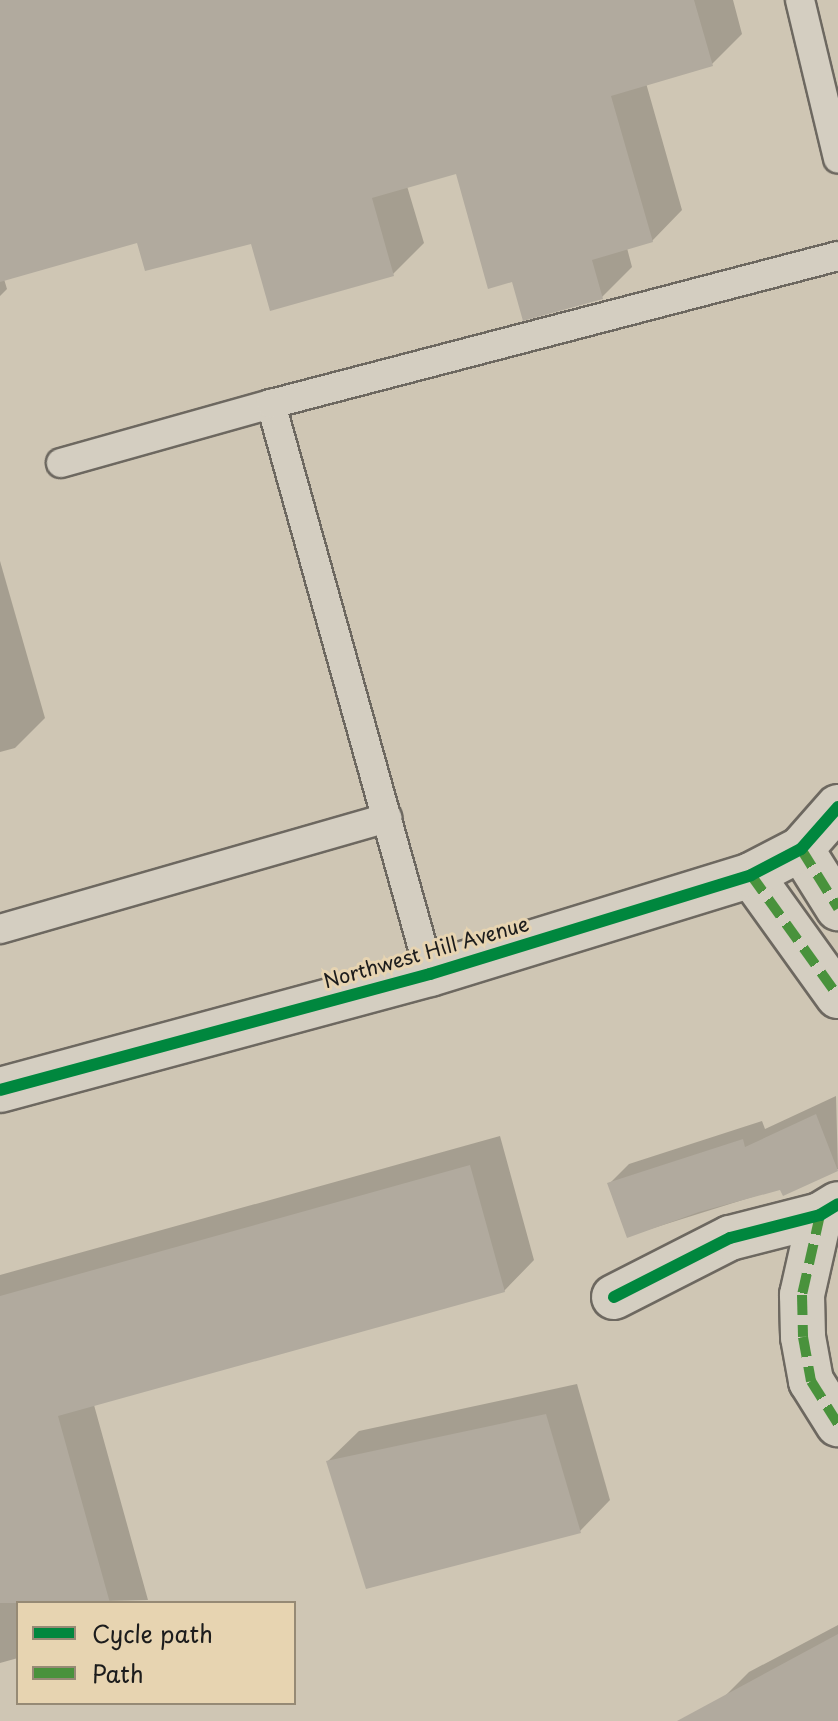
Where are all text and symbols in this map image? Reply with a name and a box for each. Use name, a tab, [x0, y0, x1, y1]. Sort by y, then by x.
street label: Northwest Hill Avenue	[320, 911, 532, 993]
legend	[16, 1601, 296, 1705]
text: Cycle path	[92, 1615, 213, 1651]
text: Path	[92, 1655, 144, 1691]

